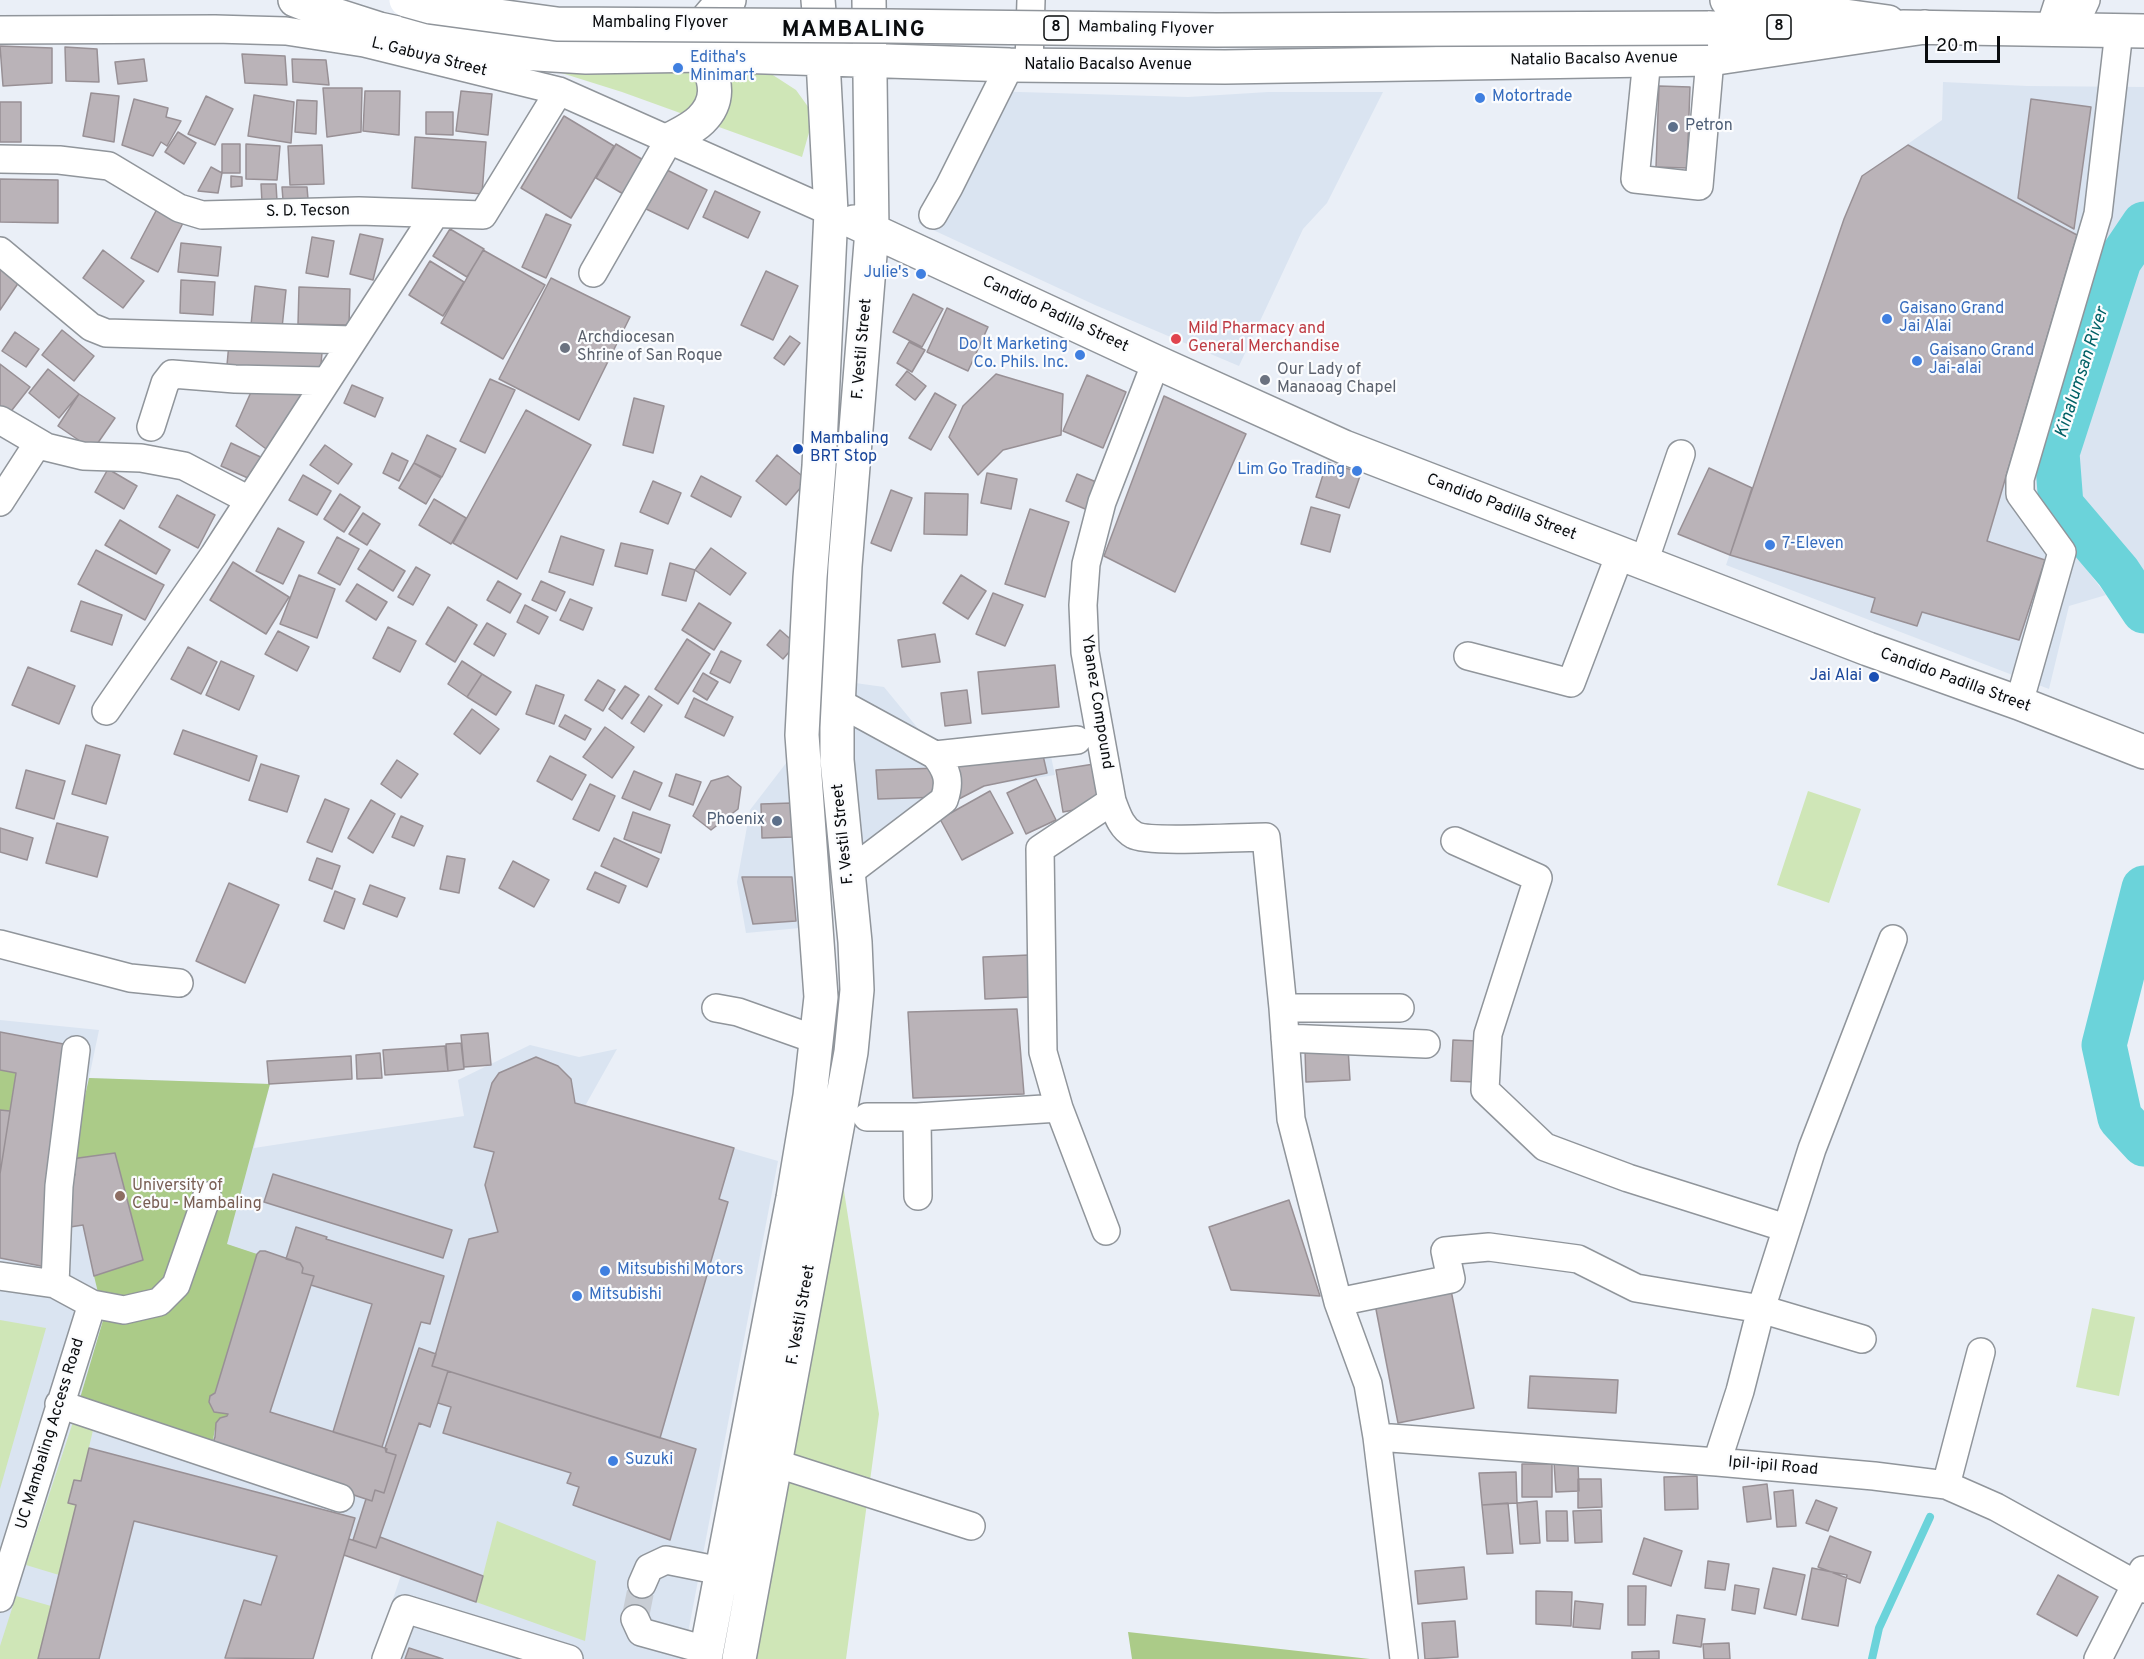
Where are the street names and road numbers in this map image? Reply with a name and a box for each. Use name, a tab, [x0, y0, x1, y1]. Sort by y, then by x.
street label: Mambaling Flyover	[592, 14, 728, 34]
road number: 8	[1767, 15, 1791, 39]
road number: 8	[1044, 16, 1068, 40]
street label: Mambaling Flyover	[1078, 18, 1214, 40]
street label: L. Gabuya Street	[369, 34, 489, 82]
street label: Natalio Bacalso Avenue	[1510, 49, 1678, 71]
street label: Natalio Bacalso Avenue	[1024, 56, 1192, 76]
street label: S. D. Tecson	[266, 202, 350, 222]
street label: Candido Padilla Street	[979, 273, 1131, 357]
street label: F. Vestil Street	[849, 298, 877, 400]
street label: Candido Padilla Street	[1423, 471, 1579, 545]
street label: Ybanez Compound	[1076, 633, 1116, 771]
street label: Candido Padilla Street	[1877, 645, 2033, 717]
street label: F. Vestil Street	[829, 783, 859, 885]
street label: F. Vestil Street	[784, 1263, 820, 1367]
street label: UC Mambaling Access Road	[13, 1336, 89, 1532]
street label: Ipil-ipil Road	[1727, 1453, 1819, 1481]

